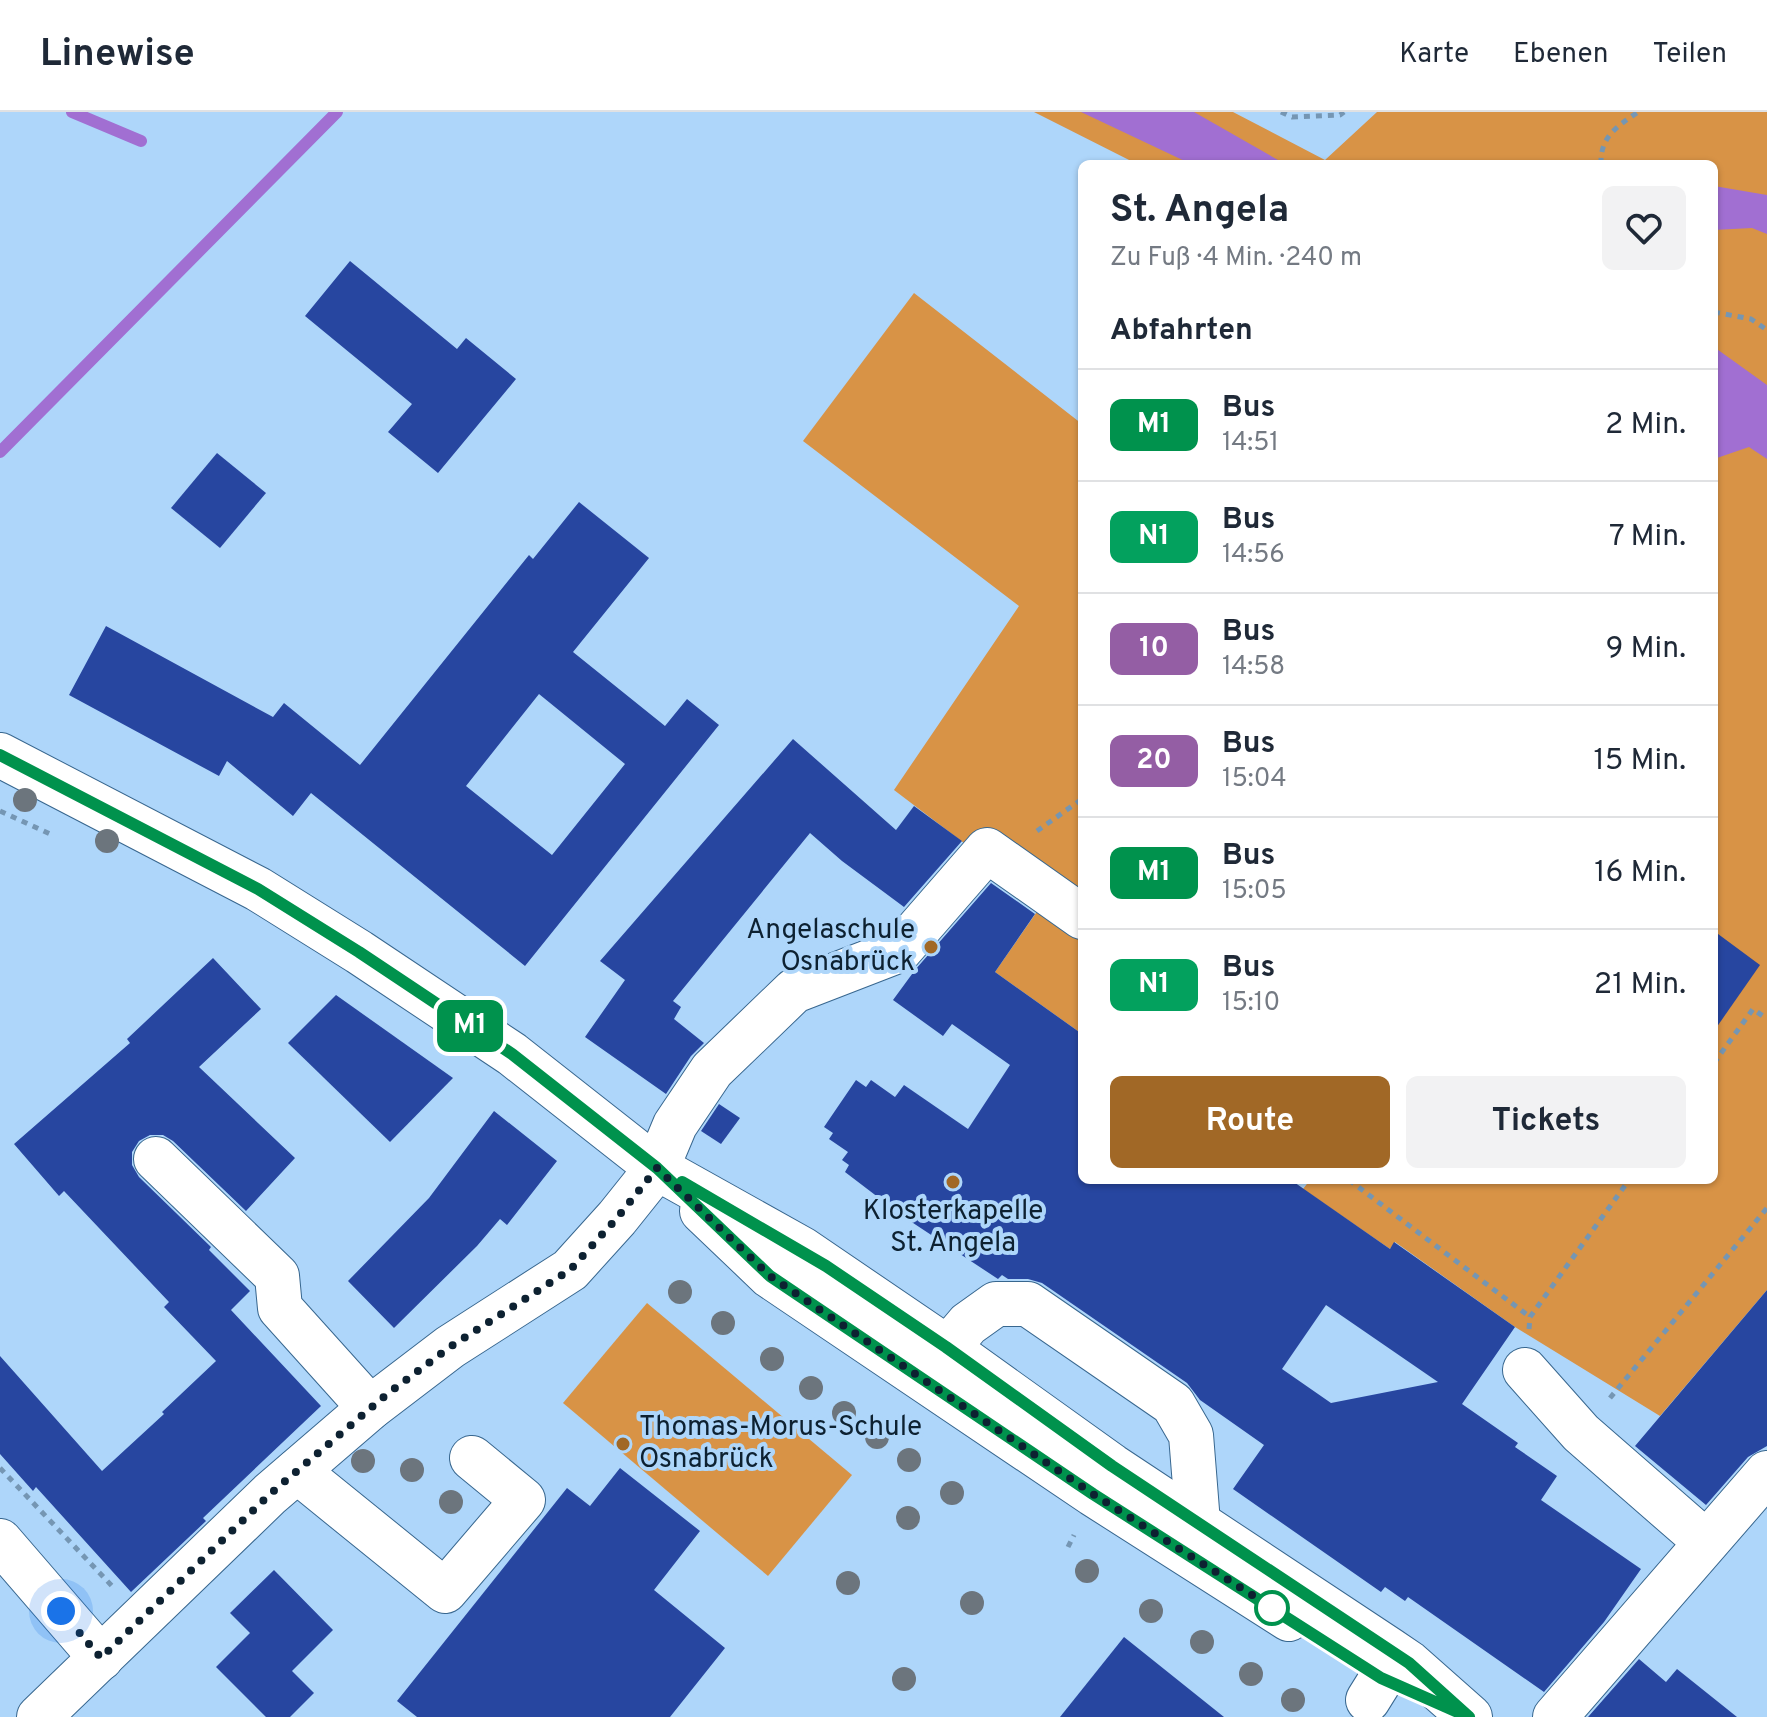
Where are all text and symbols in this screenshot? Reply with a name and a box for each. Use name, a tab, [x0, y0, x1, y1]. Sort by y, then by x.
text: Linewise	[40, 31, 195, 80]
text: Karte	[1399, 37, 1469, 73]
text: Ebenen	[1513, 37, 1609, 73]
text: Teilen	[1653, 37, 1727, 73]
button: heart	[1602, 186, 1686, 270]
text: St. Angela	[1110, 187, 1289, 236]
text: Zu Fuß · 4 Min. · 240 m	[1110, 242, 1362, 275]
text: Abfahrten	[1110, 313, 1253, 350]
text: Bus	[1222, 390, 1275, 427]
text: M1	[1137, 407, 1171, 443]
text: 2 Min.	[1605, 407, 1686, 444]
text: 14:51	[1222, 427, 1279, 460]
text: Bus	[1222, 502, 1275, 539]
text: N1	[1138, 519, 1170, 555]
text: 7 Min.	[1609, 519, 1686, 556]
text: 14:56	[1222, 539, 1285, 572]
text: Bus	[1222, 614, 1275, 651]
text: 10	[1139, 631, 1169, 667]
text: 9 Min.	[1605, 631, 1686, 668]
text: 14:58	[1222, 651, 1285, 684]
text: Bus	[1222, 726, 1275, 763]
text: 20	[1136, 743, 1172, 779]
text: 15 Min.	[1594, 743, 1686, 780]
text: 15:04	[1222, 763, 1287, 796]
text: Bus	[1222, 838, 1275, 875]
text: M1	[1137, 855, 1171, 891]
text: 16 Min.	[1594, 855, 1686, 892]
text: 15:05	[1222, 875, 1287, 908]
place label: Angelaschule Osnabrück	[746, 913, 915, 981]
marker: Angelaschule Osnabrück	[922, 938, 940, 956]
text: Bus	[1222, 950, 1275, 987]
text: N1	[1138, 967, 1170, 1003]
text: 21 Min.	[1594, 967, 1686, 1004]
text: 15:10	[1222, 987, 1280, 1020]
line badge: M1	[434, 1000, 506, 1052]
text: M1	[453, 1008, 487, 1044]
button: Route	[1110, 1076, 1390, 1168]
button: Tickets	[1406, 1076, 1686, 1168]
marker: Klosterkapelle St. Angela	[944, 1173, 962, 1191]
place label: Klosterkapelle St. Angela	[863, 1194, 1043, 1262]
place label: Thomas-Morus-Schule Osnabrück	[639, 1410, 922, 1478]
marker: Thomas-Morus-Schule Osnabrück	[614, 1435, 632, 1453]
your location	[41, 1591, 81, 1631]
unlabelled marker	[1255, 1591, 1289, 1625]

